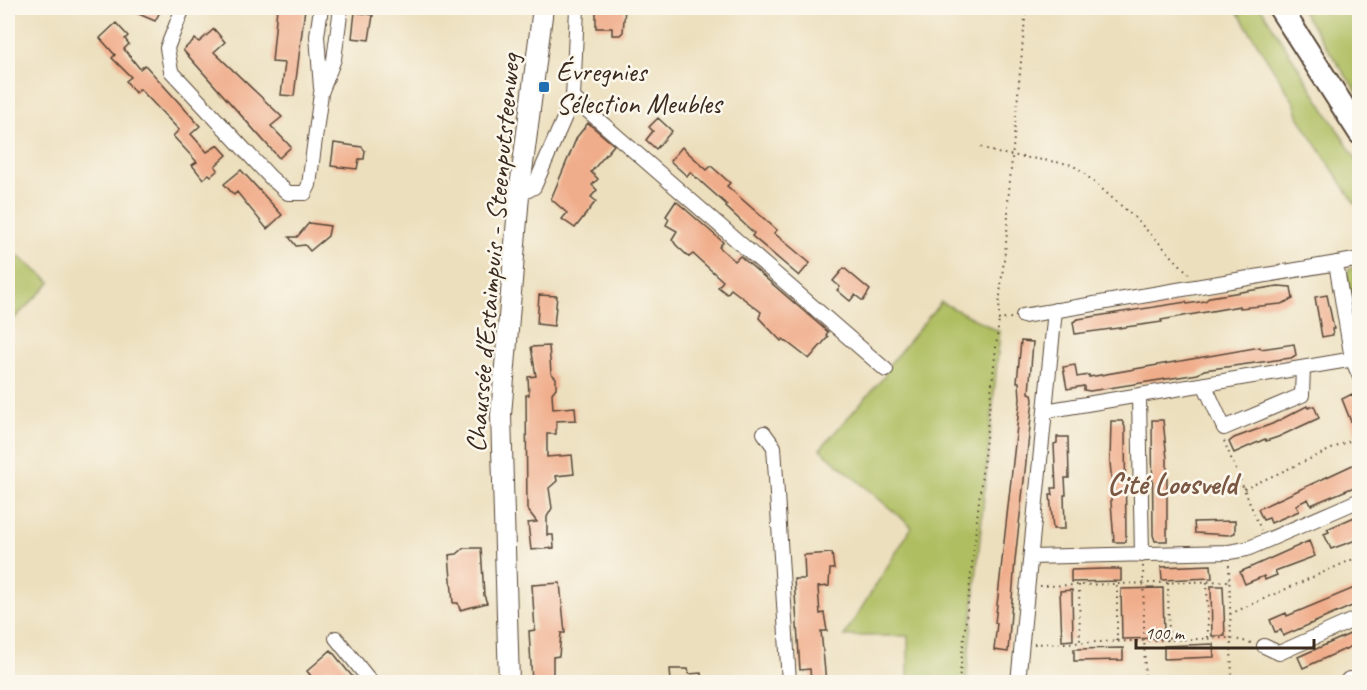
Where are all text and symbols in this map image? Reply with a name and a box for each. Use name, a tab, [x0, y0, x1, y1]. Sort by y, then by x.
street label: Chaussée d'Estaimpuis - Steenputsteenweg	[458, 50, 528, 454]
place label: Évregnies Sélection Meubles	[556, 54, 724, 121]
marker: Évregnies Sélection Meubles	[537, 80, 551, 94]
district label: Cité Loosveld	[1107, 465, 1242, 503]
scale bar	[1136, 612, 1314, 650]
text: 100 m	[1145, 622, 1186, 644]

